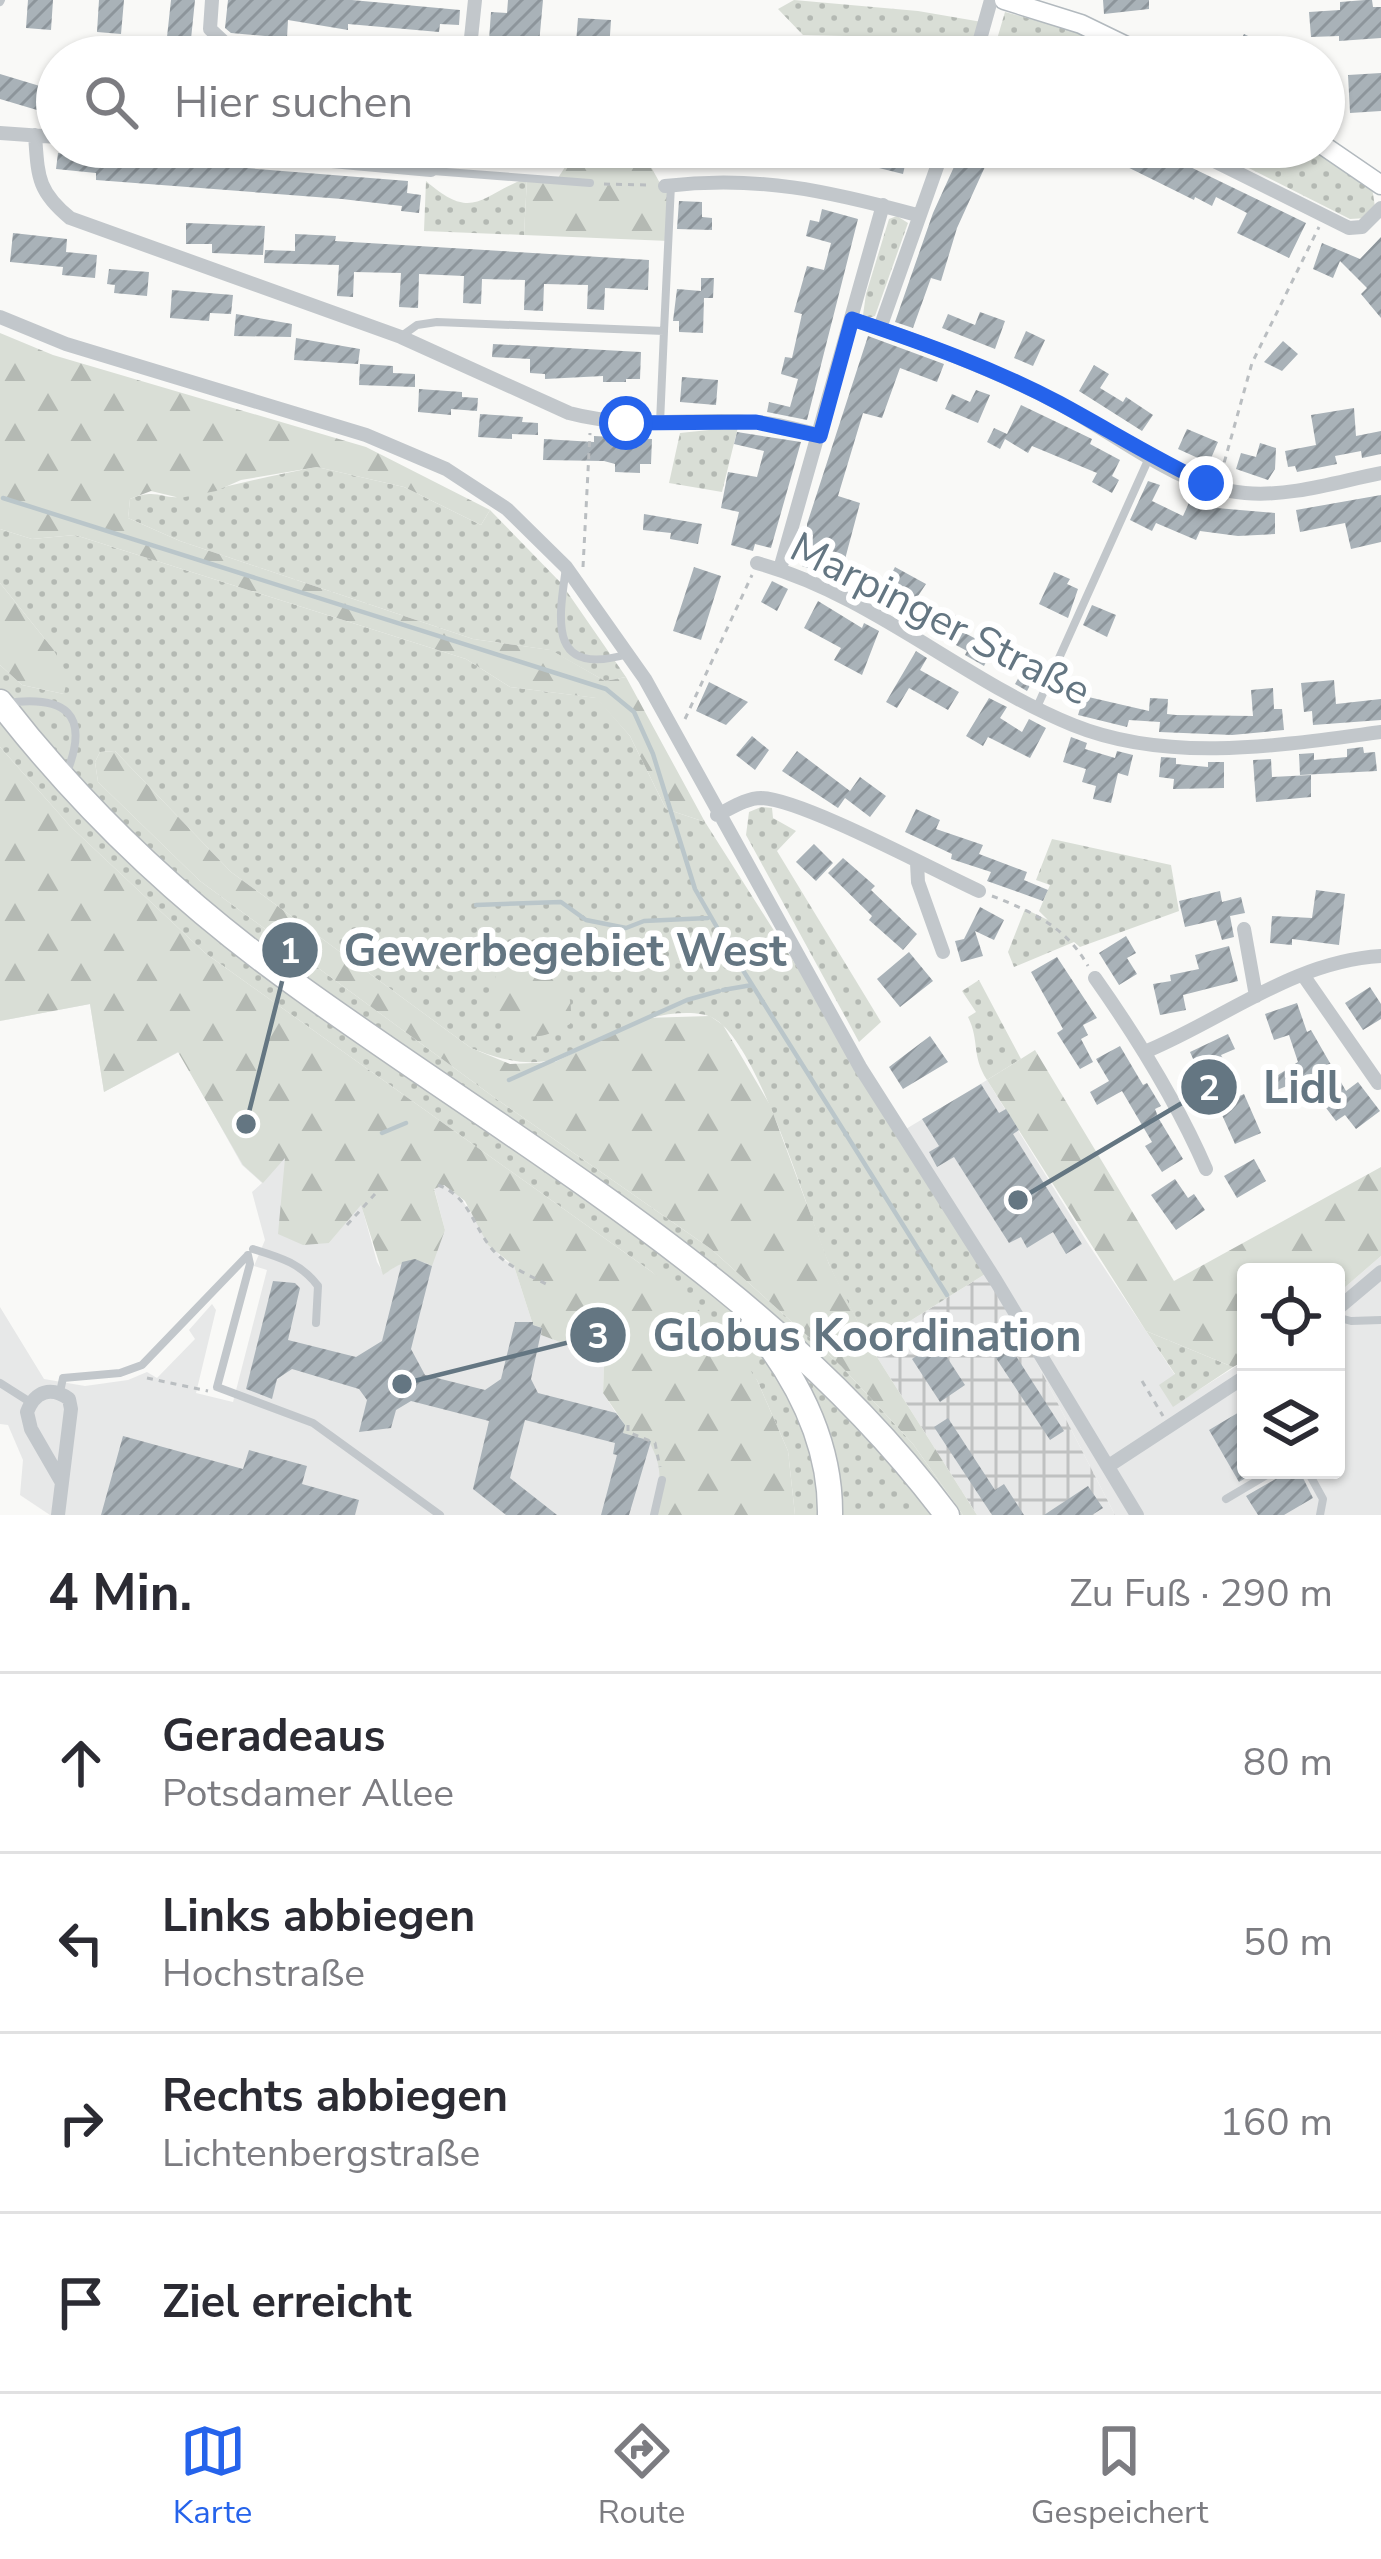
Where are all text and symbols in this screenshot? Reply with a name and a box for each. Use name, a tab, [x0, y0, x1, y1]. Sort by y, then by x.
search box	[36, 36, 1345, 168]
icon: search	[78, 69, 144, 135]
text: Hier suchen	[174, 72, 413, 133]
route start	[599, 396, 653, 450]
route end	[1179, 456, 1233, 510]
street label: Marpinger Straße	[780, 519, 1100, 720]
callout: Gewerbegebiet West	[260, 910, 811, 991]
text: Gewerbegebiet West	[344, 921, 787, 982]
text: 1	[279, 927, 301, 976]
callout: Lidl	[1179, 1047, 1365, 1128]
text: Lidl	[1263, 1058, 1341, 1119]
text: 2	[1198, 1064, 1220, 1113]
map controls	[1237, 1263, 1345, 1479]
button: locate	[1237, 1263, 1345, 1371]
callout: Globus Koordination	[568, 1295, 1105, 1376]
text: Globus Koordination	[652, 1306, 1082, 1367]
text: 3	[587, 1312, 609, 1361]
button: layers	[1237, 1371, 1345, 1479]
text: 4 Min.	[48, 1558, 192, 1628]
text: Zu Fuß · 290 m	[1069, 1567, 1333, 1620]
text: Geradeaus	[162, 1706, 386, 1767]
icon: ahead	[48, 1730, 114, 1796]
text: 80 m	[1243, 1736, 1333, 1789]
text: Potsdamer Allee	[162, 1767, 454, 1820]
text: Links abbiegen	[162, 1886, 475, 1947]
icon: left	[48, 1910, 114, 1976]
text: 50 m	[1243, 1916, 1333, 1969]
text: Hochstraße	[162, 1947, 365, 2000]
text: Rechts abbiegen	[162, 2066, 508, 2127]
icon: right	[48, 2090, 114, 2156]
text: 160 m	[1219, 2096, 1333, 2149]
text: Lichtenbergstraße	[162, 2127, 480, 2180]
icon: arrive	[48, 2270, 114, 2336]
text: Ziel erreicht	[162, 2272, 412, 2333]
tab: Karte	[173, 2418, 252, 2535]
tab: Route	[598, 2418, 685, 2535]
tab: Gespeichert	[1031, 2418, 1208, 2535]

